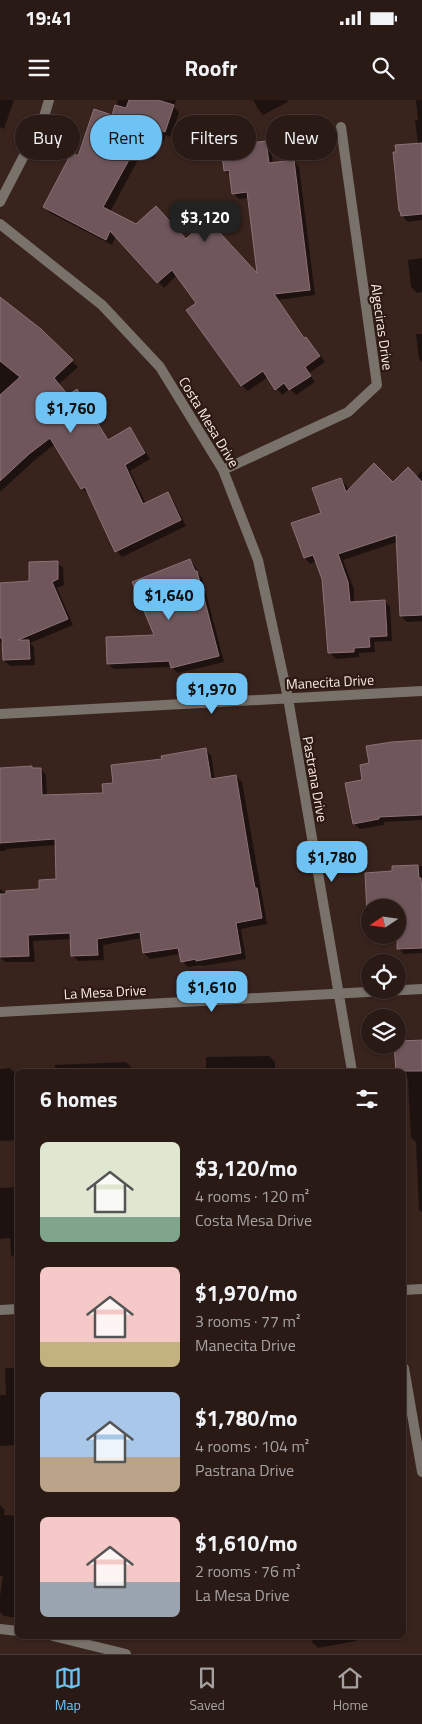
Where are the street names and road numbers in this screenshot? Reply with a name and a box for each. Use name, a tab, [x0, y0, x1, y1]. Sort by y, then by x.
street label: Algeciras Drive	[366, 282, 399, 372]
street label: Costa Mesa Drive	[174, 372, 245, 471]
street label: Manecita Drive	[285, 669, 375, 694]
street label: Pastrana Drive	[298, 734, 333, 823]
street label: La Mesa Drive	[63, 979, 147, 1004]

